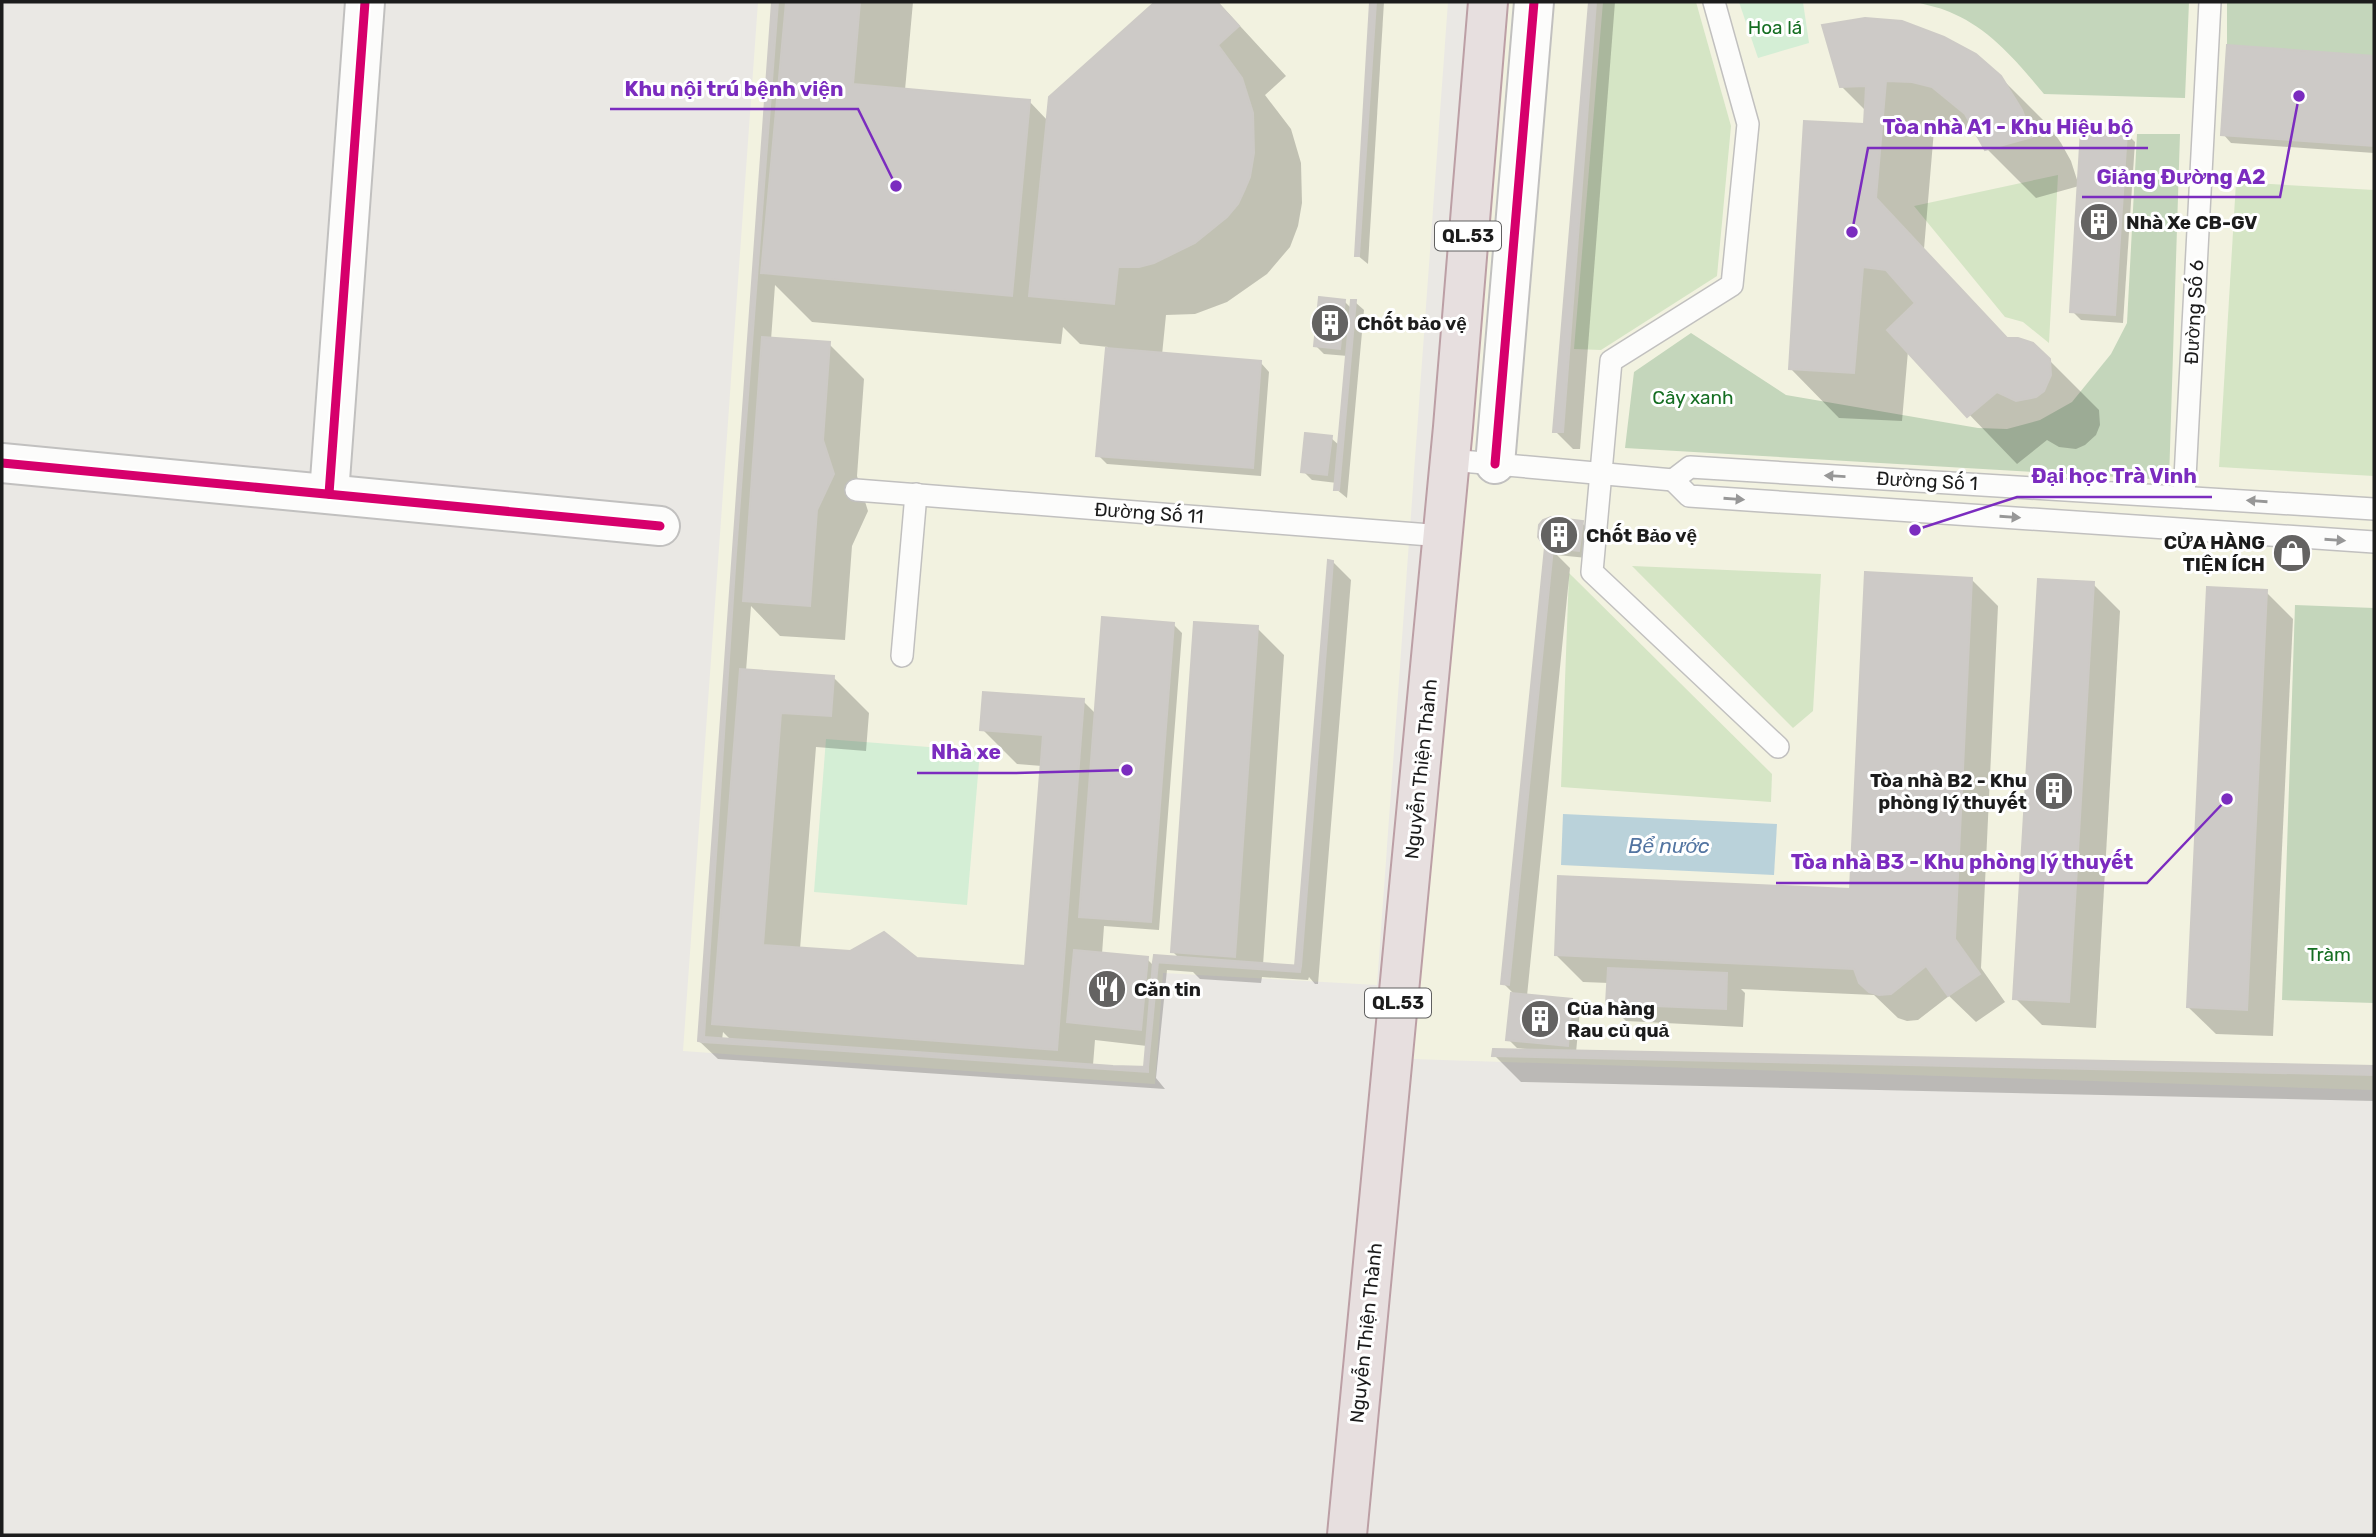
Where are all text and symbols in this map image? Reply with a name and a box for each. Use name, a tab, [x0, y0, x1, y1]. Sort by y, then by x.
park label: Hoa lá	[1748, 16, 1802, 39]
callout: Khu nội trú bệnh viện	[610, 67, 858, 109]
text: Khu nội trú bệnh viện	[625, 76, 843, 101]
callout: Tòa nhà A1 - Khu Hiệu bộ	[1868, 106, 2148, 148]
text: Tòa nhà A1 - Khu Hiệu bộ	[1883, 114, 2133, 139]
callout: Giảng Đường A2	[2082, 155, 2280, 197]
text: Giảng Đường A2	[2096, 164, 2266, 189]
building icon: Nhà Xe CB-GV	[2078, 201, 2120, 243]
place label: Nhà Xe CB-GV	[2126, 211, 2257, 234]
road number: QL.53	[1435, 222, 1501, 250]
street label: Đường Số 6	[2180, 259, 2208, 365]
building icon: Chốt bảo vệ	[1309, 302, 1351, 344]
place label: Chốt bảo vệ	[1357, 311, 1467, 335]
park label: Cây xanh	[1652, 386, 1734, 409]
callout: Đại học Trà Vinh	[2017, 455, 2212, 497]
text: Đại học Trà Vinh	[2031, 463, 2197, 488]
street label: Đường Số 1	[1876, 467, 1978, 495]
one-way arrow	[1823, 470, 1845, 481]
one-way arrow	[1723, 494, 1745, 505]
one-way arrow	[2246, 495, 2268, 506]
street label: Đường Số 11	[1094, 498, 1204, 528]
one-way arrow	[1999, 512, 2021, 523]
building icon: Chốt Bảo vệ	[1538, 514, 1580, 556]
place label: Chốt Bảo vệ	[1586, 523, 1697, 547]
place label: CỬA HÀNG TIỆN ÍCH	[2164, 531, 2265, 576]
shop icon: CỬA HÀNG TIỆN ÍCH	[2271, 532, 2313, 574]
one-way arrow	[2324, 534, 2346, 545]
street label: Nguyễn Thiện Thành	[1400, 678, 1442, 860]
callout: Nhà xe	[917, 731, 1015, 773]
text: Nhà xe	[931, 739, 1001, 764]
place label: Tòa nhà B2 - Khu phòng lý thuyết	[1870, 769, 2027, 814]
building icon: Tòa nhà B2 - Khu phòng lý thuyết	[2033, 770, 2075, 812]
water label: Bể nước	[1628, 833, 1710, 858]
callout: Tòa nhà B3 - Khu phòng lý thuyết	[1776, 841, 2147, 883]
text: Tòa nhà B3 - Khu phòng lý thuyết	[1791, 849, 2133, 874]
park label: Tràm	[2307, 943, 2351, 966]
restaurant icon: Căn tin	[1086, 968, 1128, 1010]
place label: Căn tin	[1134, 978, 1201, 1001]
road number: QL.53	[1365, 988, 1431, 1018]
place label: Của hàng Rau củ quả	[1567, 997, 1670, 1042]
building icon: Của hàng Rau củ quả	[1519, 998, 1561, 1040]
street label: Nguyễn Thiện Thành	[1345, 1242, 1387, 1424]

